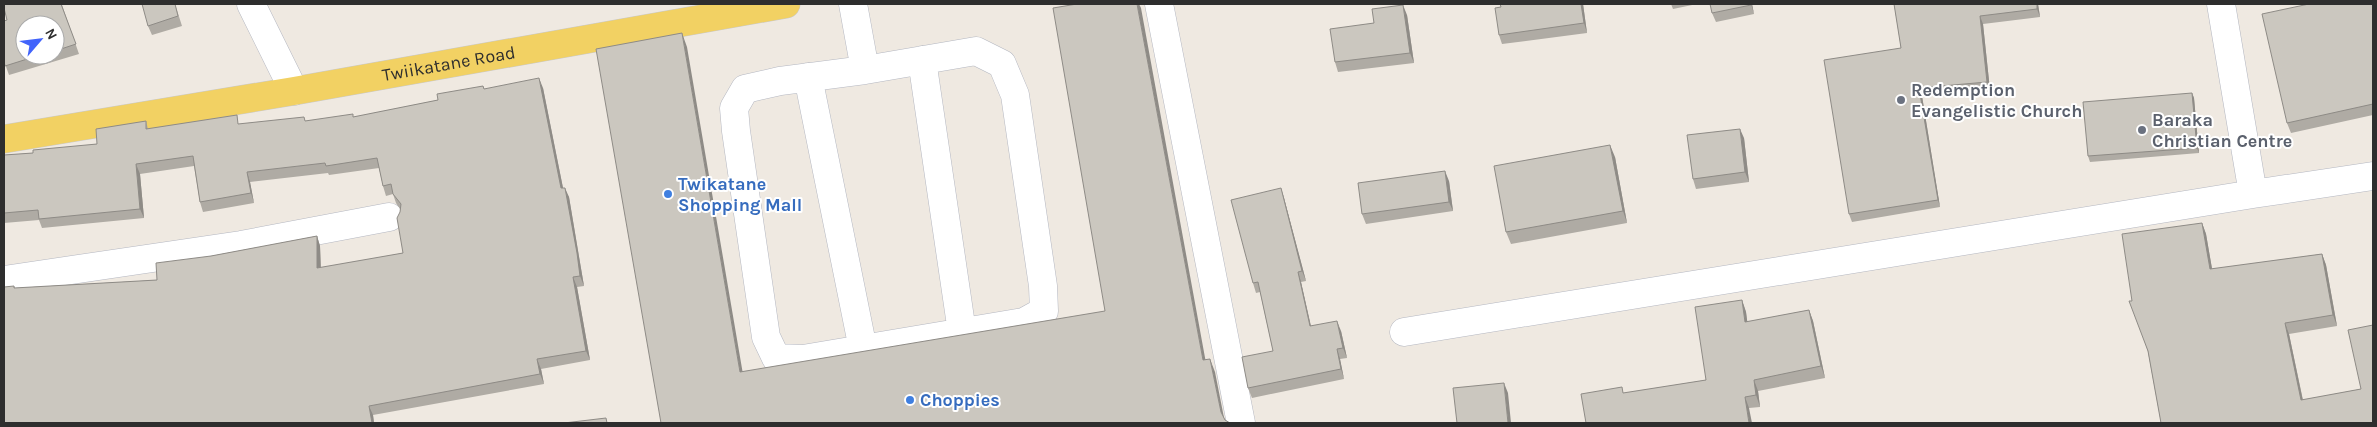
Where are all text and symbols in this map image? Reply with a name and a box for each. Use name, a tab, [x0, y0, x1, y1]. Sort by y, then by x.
north arrow	[15, 15, 65, 65]
text: N	[41, 26, 61, 43]
street label: Twiikatane Road	[380, 41, 517, 86]
place label: Redemption Evangelistic Church	[1911, 79, 2082, 122]
marker: Redemption Evangelistic Church	[1895, 94, 1907, 106]
place label: Baraka Christian Centre	[2152, 109, 2292, 152]
marker: Baraka Christian Centre	[2136, 124, 2148, 136]
place label: Twikatane Shopping Mall	[678, 173, 802, 216]
marker: Twikatane Shopping Mall	[662, 188, 674, 200]
place label: Choppies	[920, 389, 1000, 411]
marker: Choppies	[904, 394, 916, 406]

